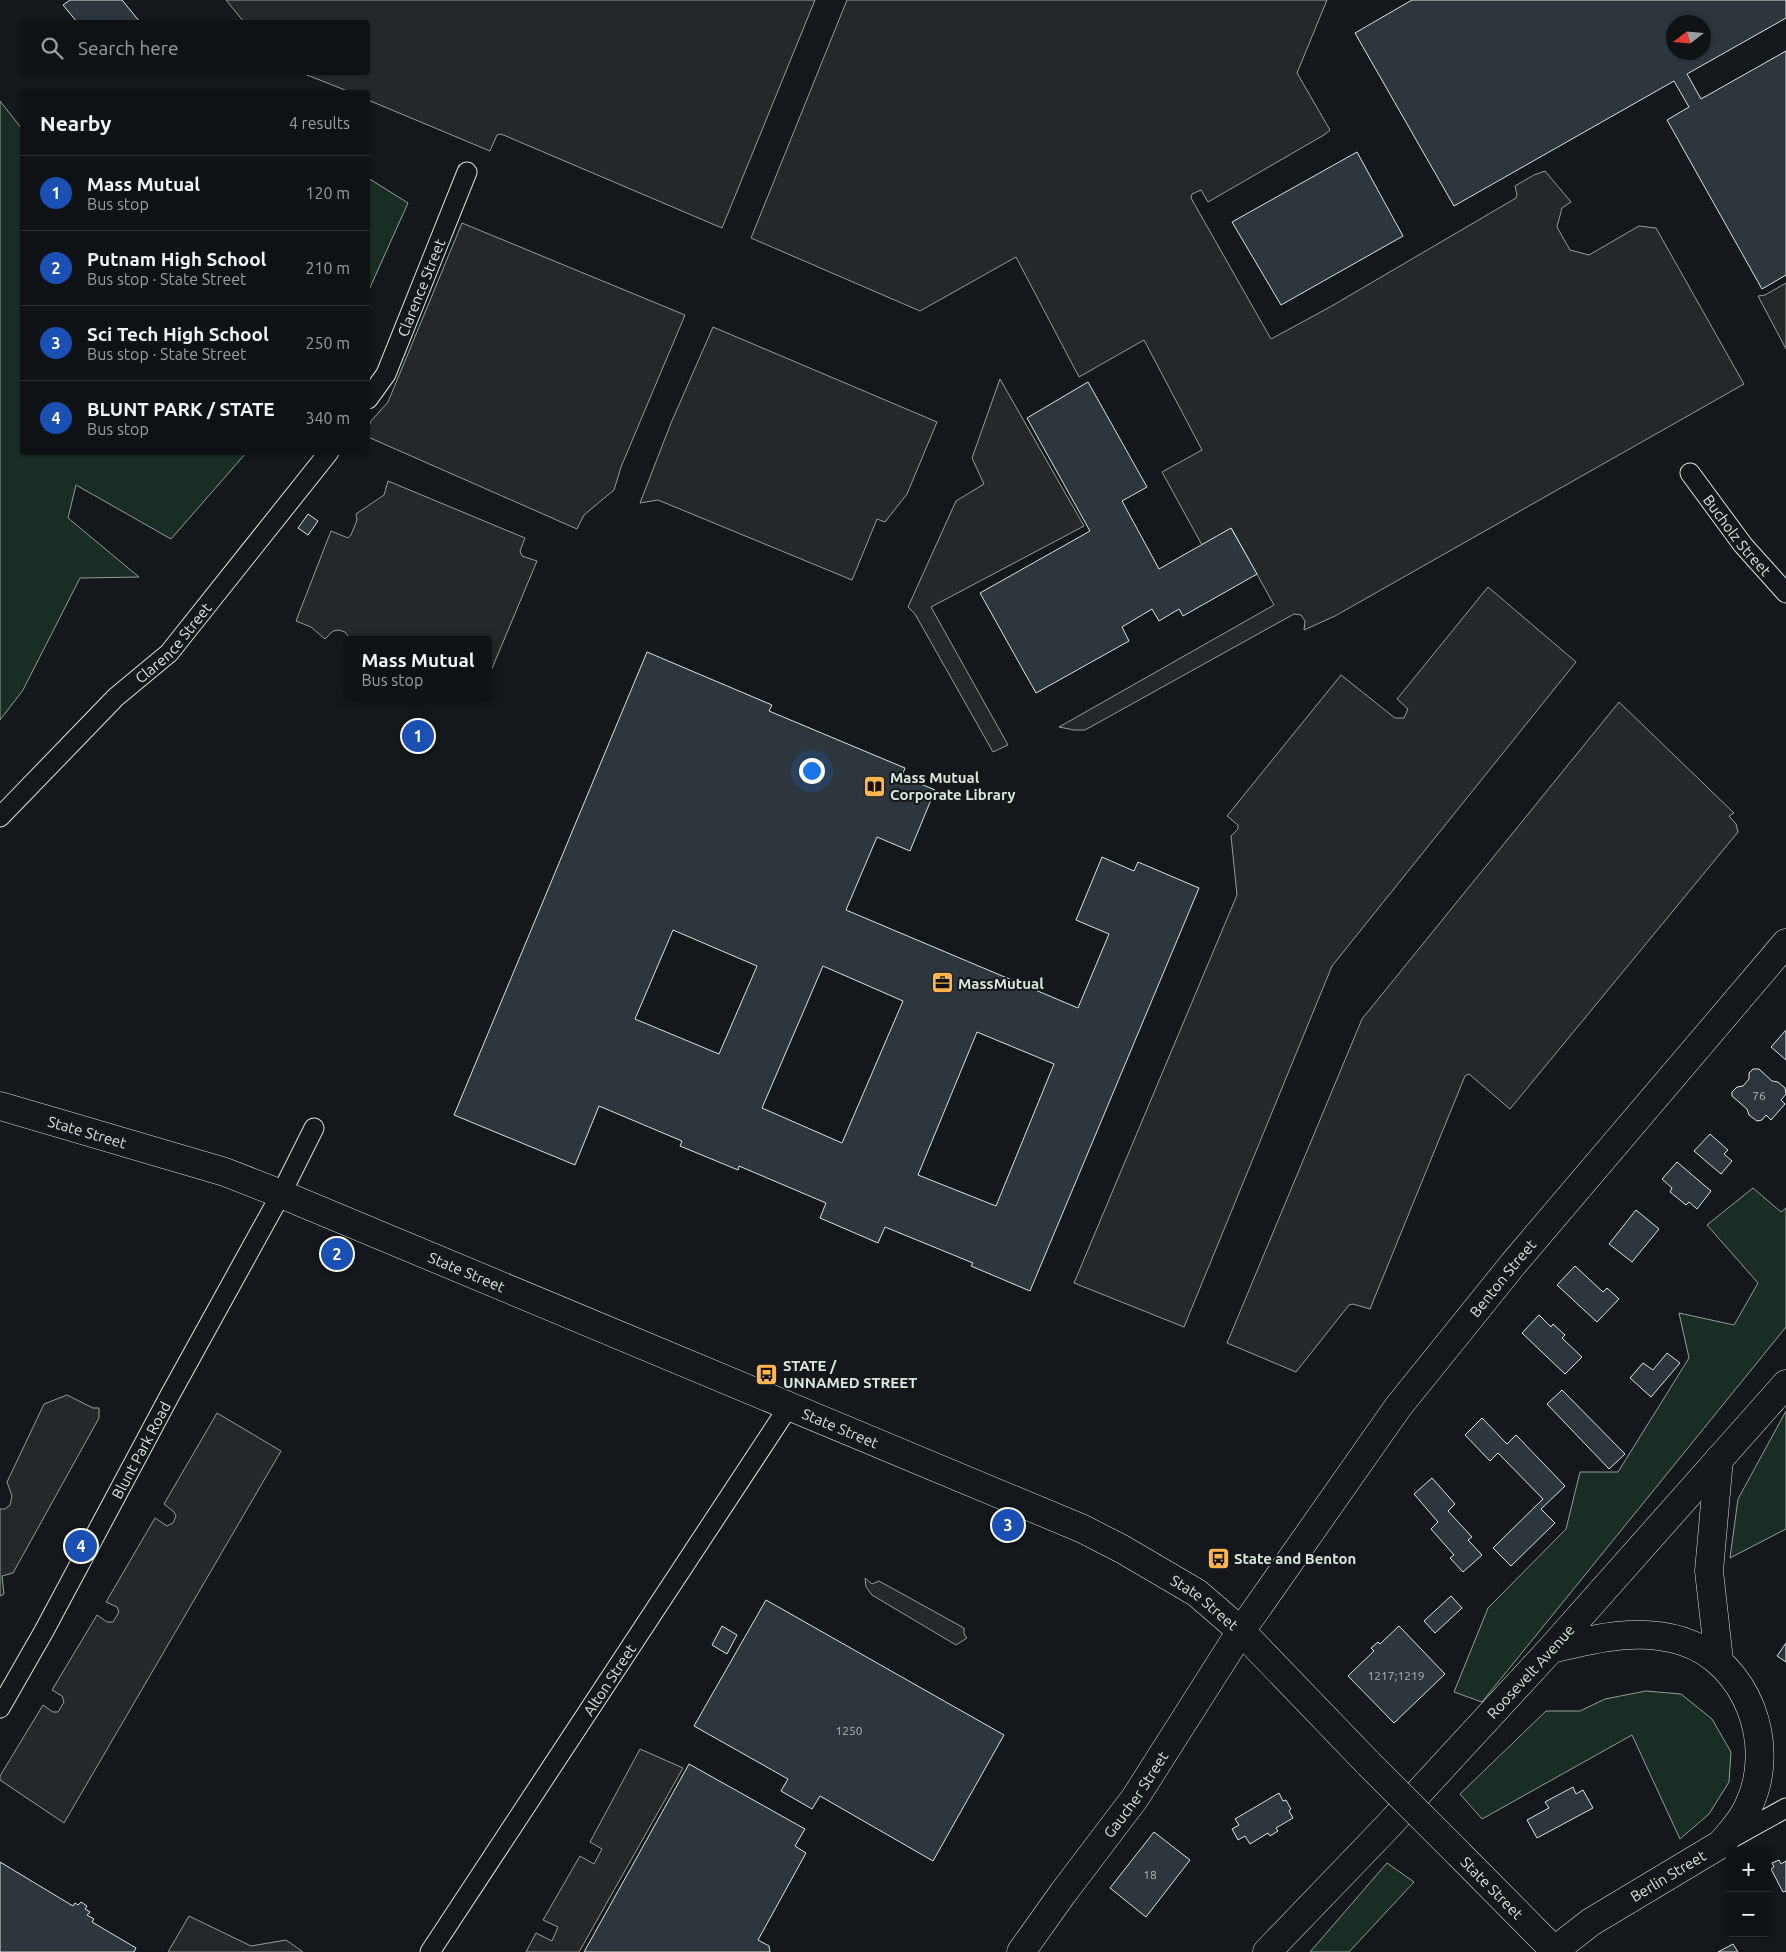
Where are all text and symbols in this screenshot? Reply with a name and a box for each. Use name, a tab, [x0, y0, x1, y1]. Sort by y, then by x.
north arrow	[1666, 15, 1711, 60]
search box	[20, 20, 370, 75]
icon: search	[38, 34, 66, 62]
text: Search here	[78, 37, 178, 59]
text: Nearby	[40, 111, 111, 135]
text: 4 results	[289, 114, 350, 132]
text: Mass Mutual	[87, 173, 200, 195]
text: 1	[51, 184, 61, 202]
text: 120 m	[305, 184, 350, 202]
text: Bus stop	[87, 195, 149, 213]
street label: Clarence Street	[393, 236, 448, 339]
text: Putnam High School	[87, 248, 266, 270]
text: 2	[51, 259, 61, 277]
text: 210 m	[305, 259, 350, 277]
text: Bus stop · State Street	[87, 270, 246, 288]
text: Sci Tech High School	[87, 323, 269, 345]
text: 3	[51, 334, 61, 352]
text: 250 m	[305, 334, 350, 352]
text: Bus stop · State Street	[87, 345, 246, 363]
text: BLUNT PARK / STATE	[87, 398, 275, 420]
text: 4	[51, 409, 61, 427]
text: 340 m	[305, 409, 350, 427]
text: Bus stop	[87, 420, 149, 438]
street label: Bucholz Street	[1700, 491, 1775, 579]
street label: Clarence Street	[131, 599, 214, 686]
popup	[344, 636, 492, 701]
text: Mass Mutual	[361, 649, 475, 671]
text: Bus stop	[361, 671, 423, 689]
pin: 1	[402, 717, 434, 755]
your location	[799, 758, 825, 784]
place label: Mass Mutual Corporate Library	[890, 769, 1015, 803]
library icon: Mass Mutual Corporate Library	[862, 774, 886, 798]
office icon: MassMutual	[930, 971, 954, 995]
place label: MassMutual	[958, 975, 1044, 992]
house number: 76	[1752, 1089, 1766, 1102]
street label: State Street	[46, 1112, 129, 1151]
pin: 2	[321, 1235, 353, 1273]
street label: Benton Street	[1466, 1236, 1539, 1320]
street label: State Street	[426, 1248, 508, 1295]
place label: STATE / UNNAMED STREET	[783, 1357, 917, 1391]
bus stop icon: STATE / UNNAMED STREET	[755, 1362, 779, 1386]
street label: Blunt Park Road	[108, 1398, 174, 1501]
street label: State Street	[800, 1404, 881, 1451]
pin: 3	[992, 1506, 1024, 1544]
pin: 4	[65, 1527, 97, 1565]
bus stop icon: State and Benton	[1206, 1546, 1230, 1570]
place label: State and Benton	[1234, 1550, 1356, 1567]
street label: State Street	[1168, 1571, 1242, 1633]
street label: Roosevelt Avenue	[1483, 1621, 1577, 1722]
street label: Alton Street	[579, 1640, 639, 1719]
house number: 1217;1219	[1367, 1669, 1425, 1682]
house number: 1250	[835, 1724, 863, 1737]
street label: Gaucher Street	[1100, 1748, 1171, 1841]
street label: Berlin Street	[1627, 1847, 1709, 1905]
map controls	[1726, 1847, 1771, 1937]
button: +	[1726, 1847, 1771, 1892]
street label: State Street	[1458, 1853, 1527, 1922]
house number: 18	[1143, 1868, 1157, 1881]
button: −	[1726, 1892, 1771, 1937]

